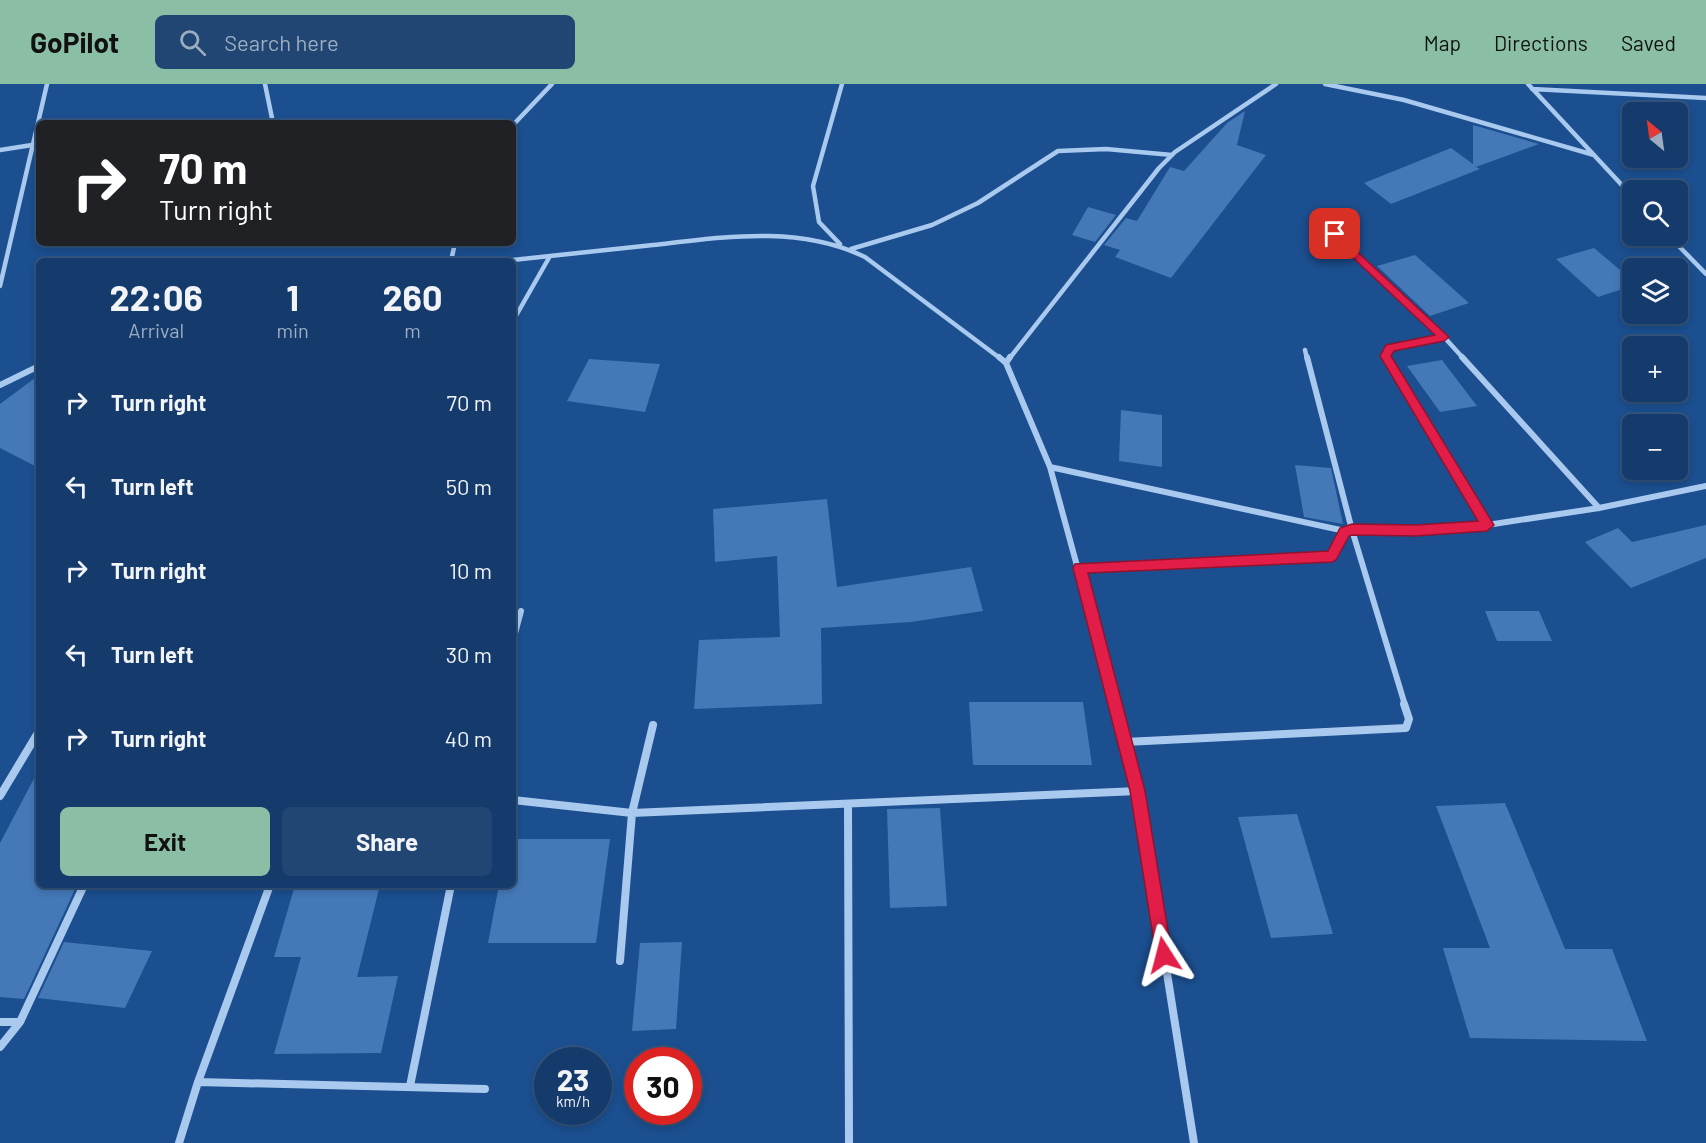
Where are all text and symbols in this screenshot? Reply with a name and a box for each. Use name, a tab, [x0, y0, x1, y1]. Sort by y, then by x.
search box	[155, 15, 575, 69]
text: GoPilot	[30, 25, 119, 59]
icon: search	[176, 26, 209, 59]
text: Search here	[224, 29, 339, 55]
text: Map	[1424, 30, 1461, 55]
text: Directions	[1494, 30, 1588, 55]
text: Saved	[1621, 30, 1676, 55]
north arrow	[1622, 102, 1688, 168]
map controls	[1622, 102, 1688, 480]
text: 70 m	[159, 142, 247, 192]
icon: right	[60, 144, 138, 222]
button: search	[1622, 180, 1688, 246]
text: Turn right	[159, 193, 273, 225]
pin	[1309, 208, 1360, 259]
icon: arrive	[1318, 217, 1351, 250]
button: layers	[1622, 258, 1688, 324]
text: 22:06	[110, 275, 203, 318]
text: 1	[286, 275, 299, 318]
text: 260	[382, 275, 442, 318]
text: Arrival	[128, 318, 184, 342]
text: min	[276, 318, 309, 342]
text: m	[404, 318, 421, 342]
button: +	[1622, 336, 1688, 402]
icon: right	[60, 386, 93, 419]
text: Turn right	[111, 389, 206, 415]
text: 70 m	[447, 389, 492, 415]
button: −	[1622, 414, 1688, 480]
icon: left	[60, 470, 93, 503]
text: Turn left	[111, 473, 194, 499]
text: 50 m	[446, 473, 492, 499]
icon: right	[60, 554, 93, 587]
text: Turn right	[111, 557, 206, 583]
text: 10 m	[449, 557, 492, 583]
icon: left	[60, 638, 93, 671]
text: Turn left	[111, 641, 194, 667]
text: 30 m	[446, 641, 492, 667]
icon: right	[60, 722, 93, 755]
text: Turn right	[111, 725, 206, 751]
text: 40 m	[445, 725, 492, 751]
button: Exit	[60, 807, 270, 876]
button: Share	[282, 807, 492, 876]
position arrow	[1132, 923, 1196, 987]
speed limit sign: 30	[624, 1047, 702, 1125]
text: 23	[557, 1061, 589, 1097]
text: km/h	[556, 1092, 590, 1110]

